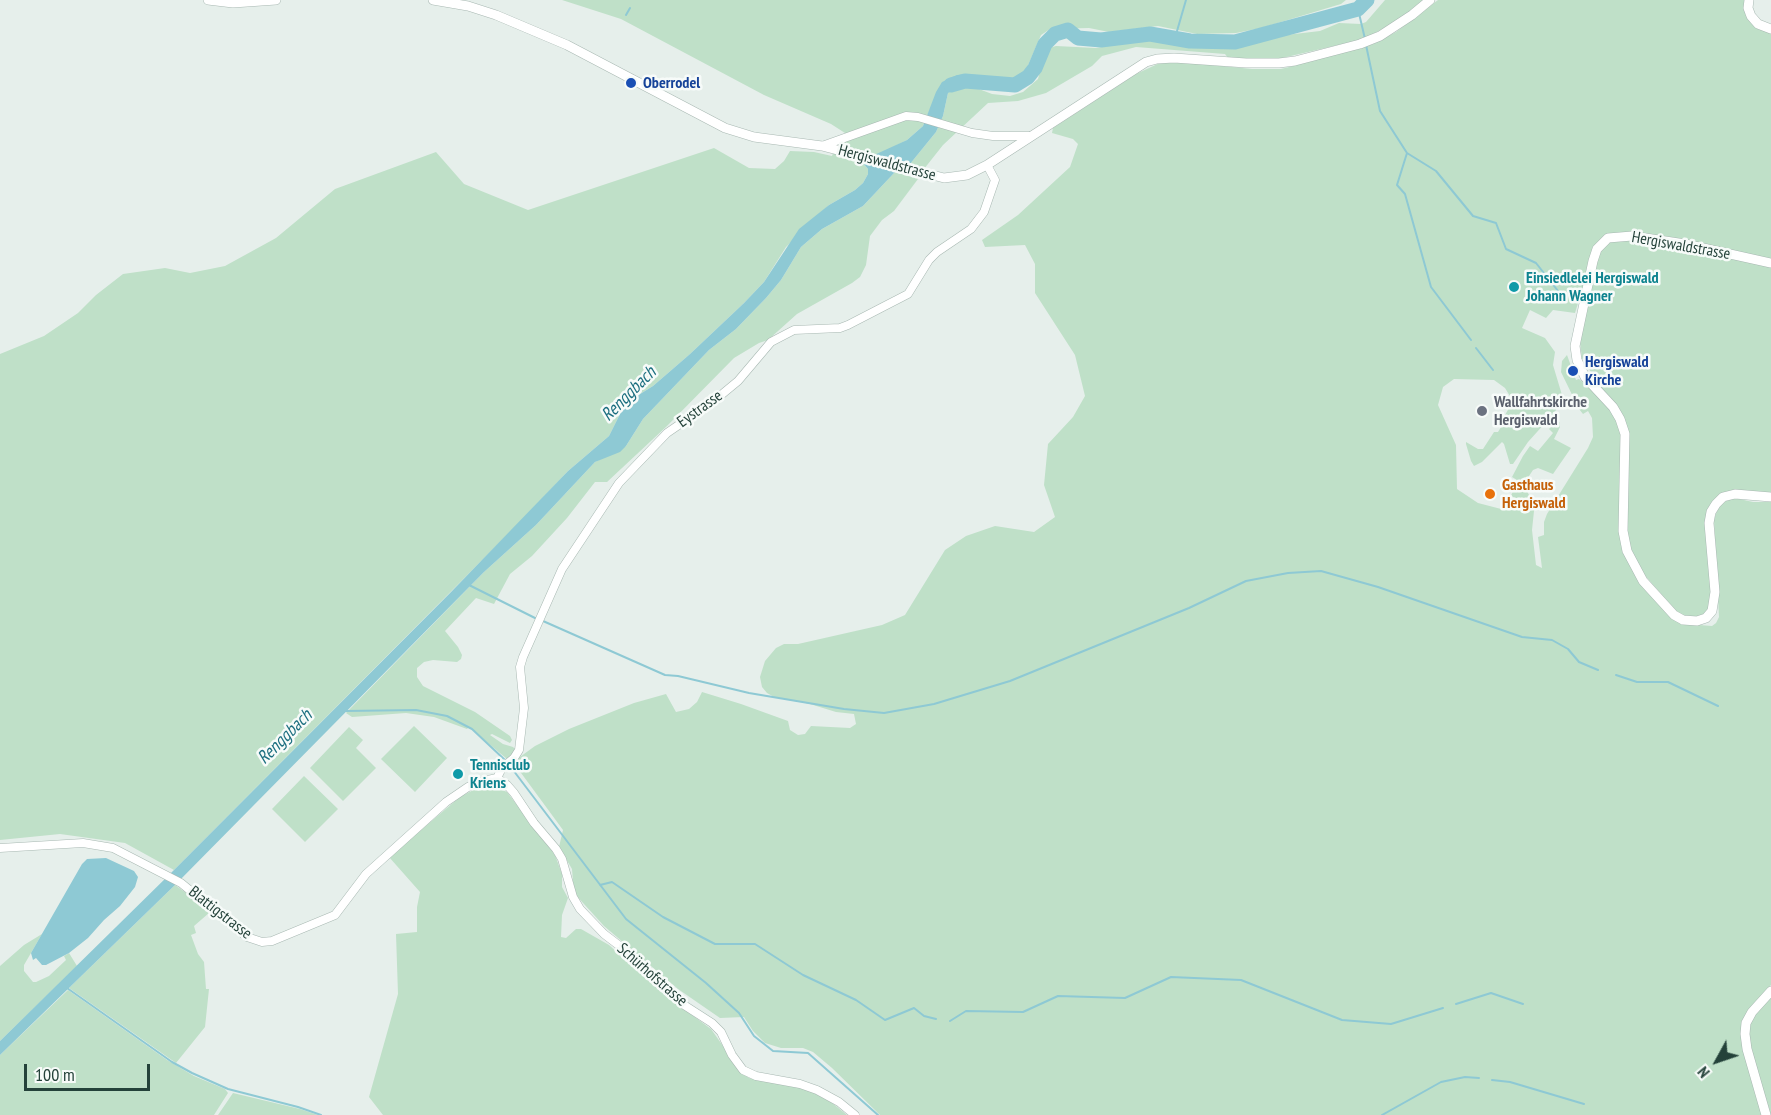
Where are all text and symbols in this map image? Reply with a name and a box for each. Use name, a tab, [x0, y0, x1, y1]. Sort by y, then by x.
place label: Oberrodel	[643, 73, 700, 93]
marker: Oberrodel	[624, 76, 638, 90]
street label: Hergiswaldstrasse	[836, 141, 938, 185]
street label: Hergiswaldstrasse	[1630, 228, 1732, 264]
place label: Einsiedlelei Hergiswald Johann Wagner	[1526, 268, 1659, 306]
marker: Einsiedlelei Hergiswald Johann Wagner	[1507, 280, 1521, 294]
place label: Hergiswald Kirche	[1585, 352, 1649, 390]
water label: Renggbach	[597, 362, 661, 426]
marker: Hergiswald Kirche	[1566, 364, 1580, 378]
street label: Eystrasse	[674, 386, 726, 432]
place label: Wallfahrtskirche Hergiswald	[1494, 392, 1587, 430]
marker: Wallfahrtskirche Hergiswald	[1475, 404, 1489, 418]
place label: Gasthaus Hergiswald	[1502, 475, 1566, 513]
marker: Gasthaus Hergiswald	[1483, 487, 1497, 501]
water label: Renggbach	[253, 705, 317, 769]
place label: Tennisclub Kriens	[470, 755, 530, 793]
marker: Tennisclub Kriens	[451, 767, 465, 781]
street label: Blattigstrasse	[185, 882, 255, 944]
street label: Schürhofstrasse	[613, 939, 691, 1011]
north arrow	[1687, 1031, 1747, 1091]
scale bar	[27, 1052, 153, 1090]
text: 100 m	[35, 1063, 75, 1086]
text: N	[1693, 1063, 1714, 1082]

